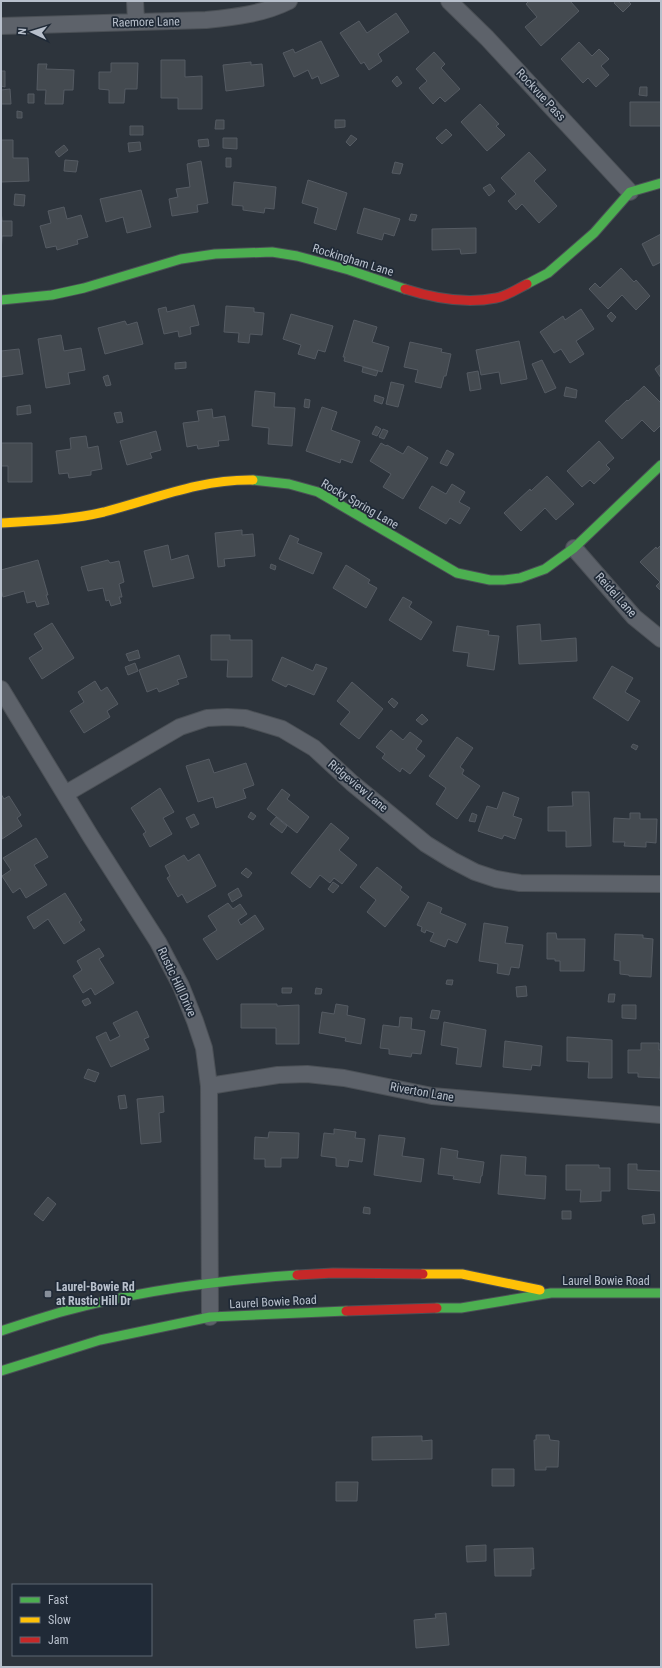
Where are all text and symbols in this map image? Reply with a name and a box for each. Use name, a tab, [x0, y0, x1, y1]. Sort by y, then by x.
north arrow	[12, 12, 52, 52]
street label: Raemore Lane	[112, 14, 180, 30]
text: N	[16, 27, 29, 35]
street label: Rockvue Pass	[513, 66, 569, 124]
street label: Rockingham Lane	[311, 241, 396, 279]
street label: Rocky Spring Lane	[319, 476, 402, 532]
street label: Reidel Lane	[592, 570, 640, 620]
street label: Ridgeview Lane	[325, 757, 391, 815]
street label: Rustic Hill Drive	[155, 945, 199, 1019]
street label: Riverton Lane	[389, 1079, 455, 1105]
street label: Laurel Bowie Road	[562, 1274, 650, 1288]
place label: Laurel-Bowie Rd at Rustic Hill Dr	[56, 1280, 135, 1308]
marker: Laurel-Bowie Rd at Rustic Hill Dr	[43, 1289, 53, 1299]
street label: Laurel Bowie Road	[229, 1293, 317, 1311]
legend	[12, 1584, 152, 1656]
text: Fast	[48, 1593, 69, 1607]
text: Slow	[48, 1613, 71, 1627]
text: Jam	[48, 1633, 69, 1647]

